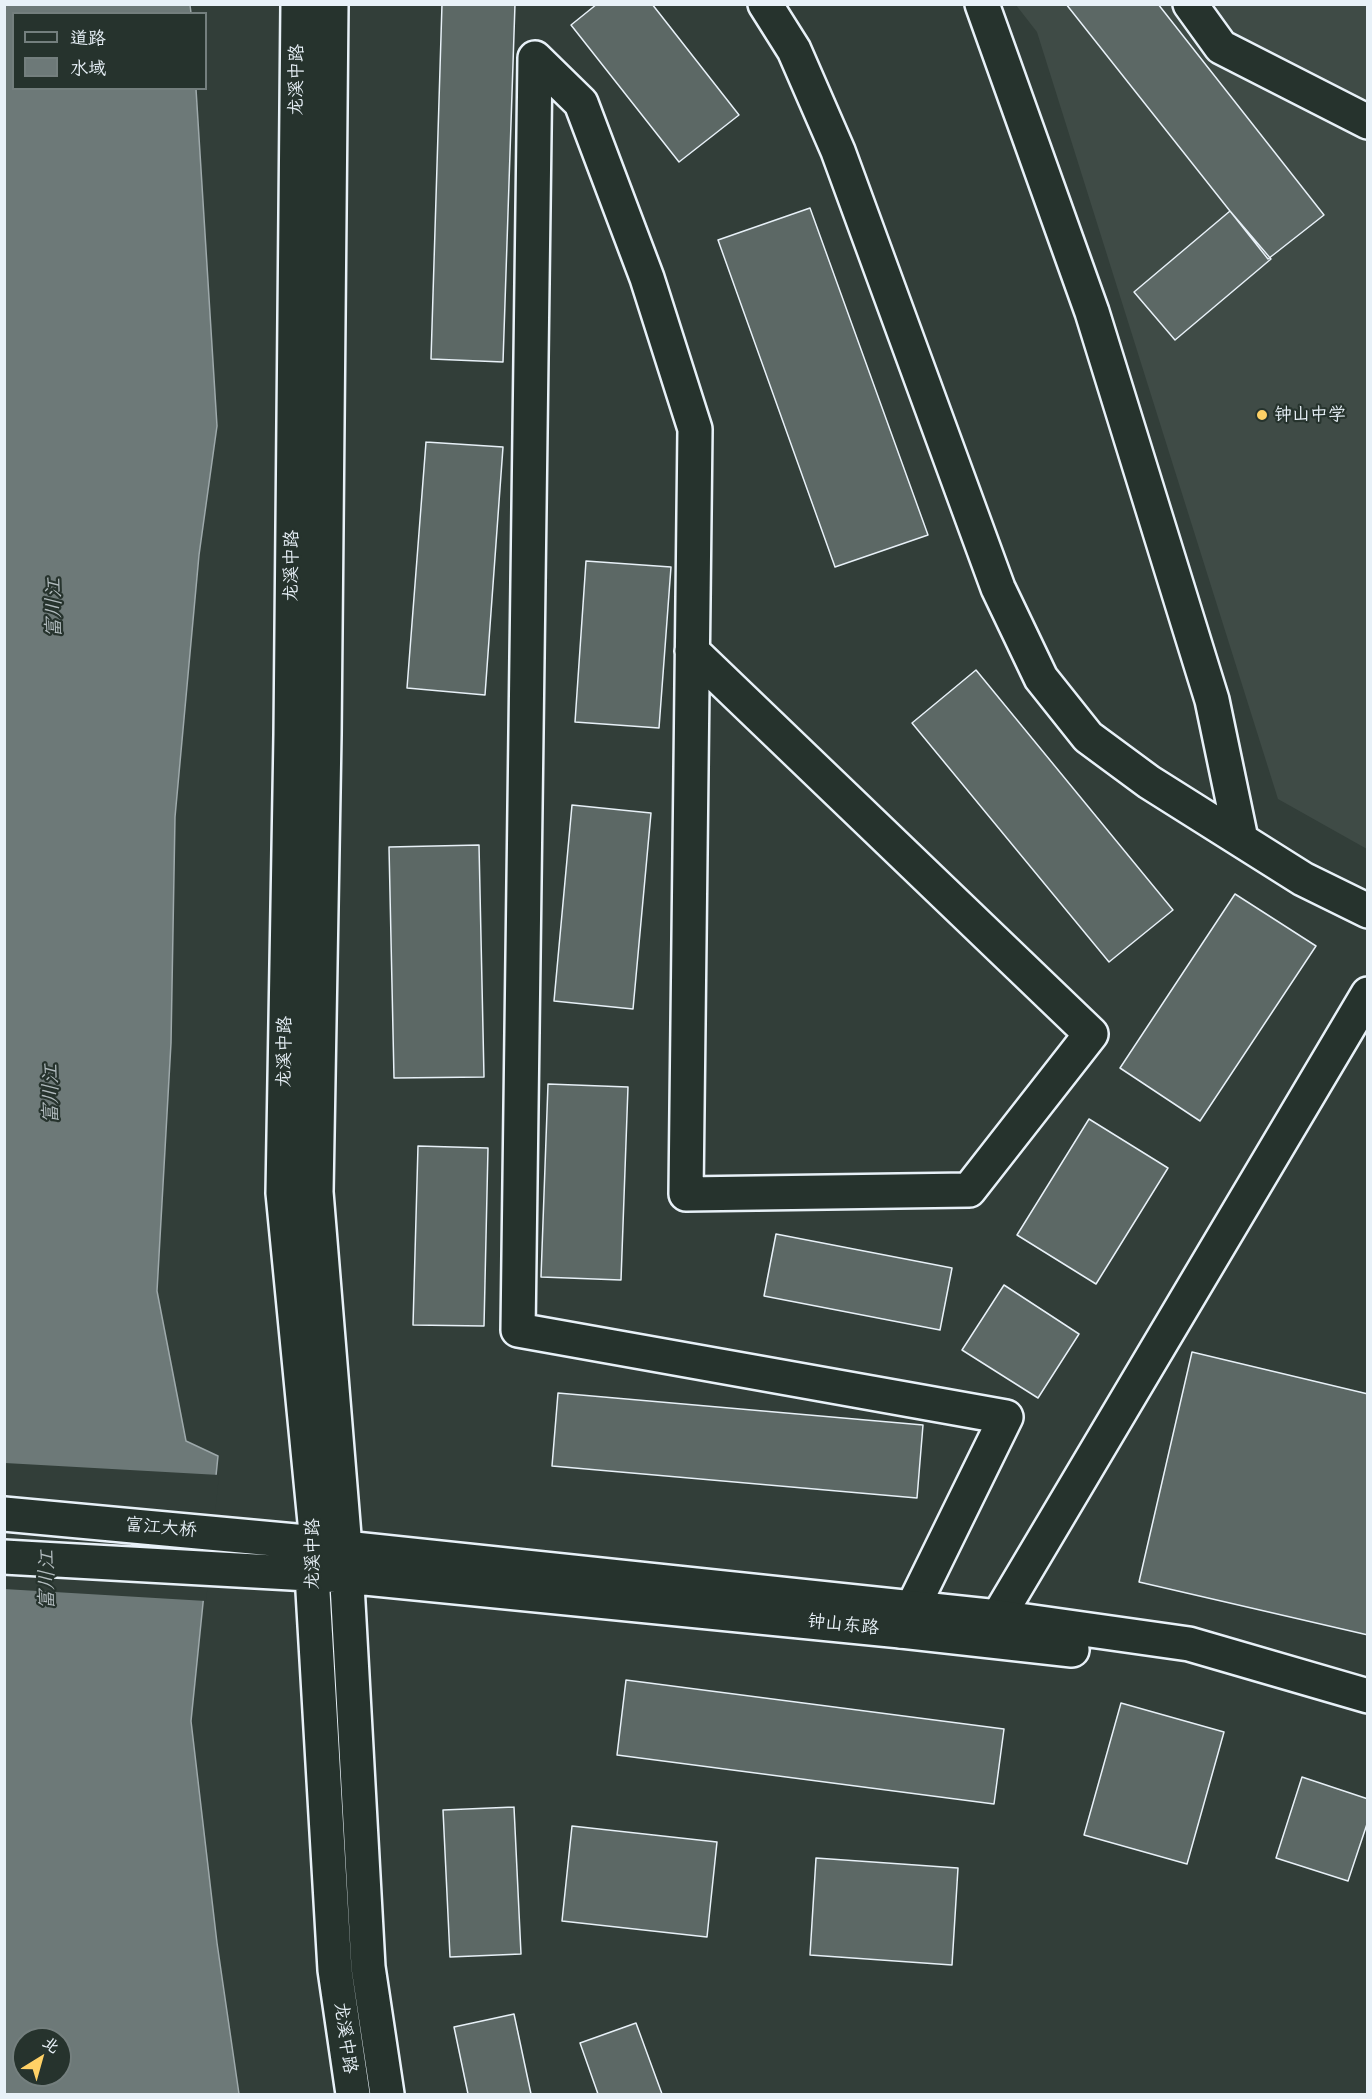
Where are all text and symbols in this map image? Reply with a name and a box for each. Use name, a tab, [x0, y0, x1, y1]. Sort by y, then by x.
legend	[12, 12, 207, 90]
text: 道路	[70, 25, 106, 50]
street label: 龙溪中路	[286, 44, 308, 116]
text: 水域	[70, 55, 106, 80]
place label: 钟山中学	[1274, 404, 1346, 426]
marker: 钟山中学	[1255, 408, 1269, 422]
street label: 龙溪中路	[281, 530, 303, 602]
water label: 富川江	[43, 578, 67, 638]
street label: 龙溪中路	[274, 1016, 296, 1088]
water label: 富川江	[40, 1064, 64, 1124]
street label: 富江大桥	[124, 1514, 198, 1542]
street label: 龙溪中路	[302, 1518, 324, 1590]
water label: 富川江	[36, 1550, 60, 1610]
street label: 钟山东路	[806, 1610, 880, 1640]
street label: 龙溪中路	[329, 2001, 361, 2075]
north arrow	[12, 2027, 72, 2087]
text: 北	[39, 2031, 65, 2058]

